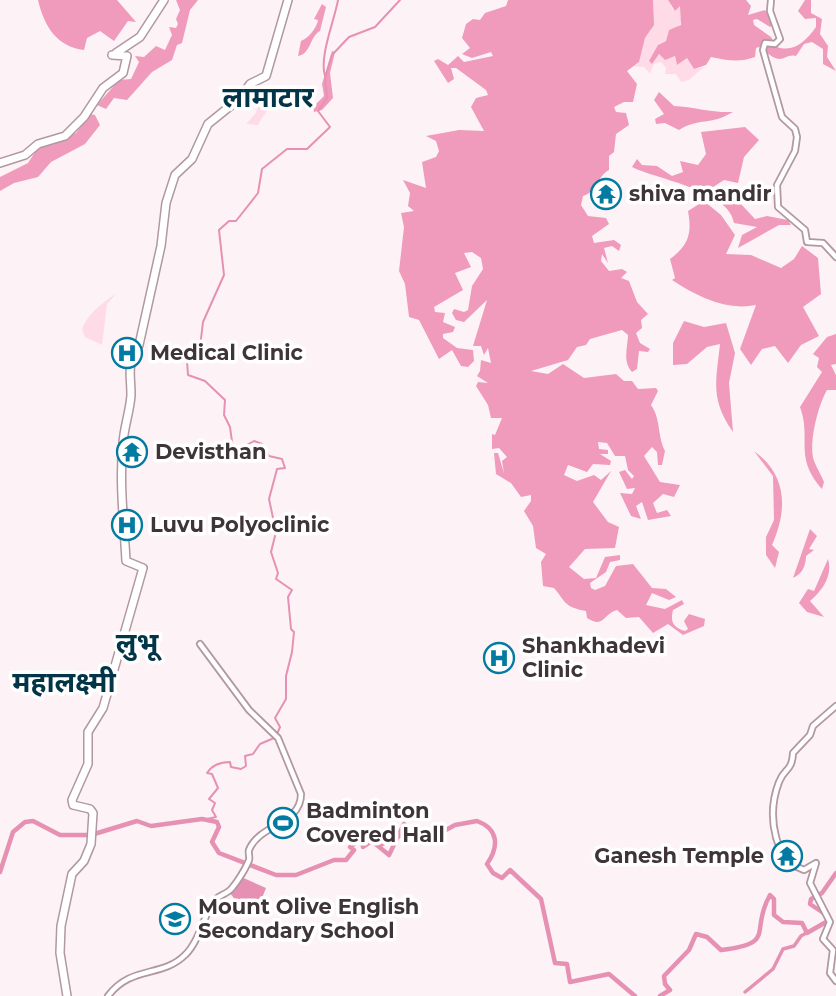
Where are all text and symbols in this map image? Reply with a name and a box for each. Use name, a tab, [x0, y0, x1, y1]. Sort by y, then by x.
district label: लामाटार	[222, 80, 314, 114]
temple icon: shiva mandir	[589, 177, 623, 211]
place label: shiva mandir	[629, 181, 771, 206]
hospital icon: Medical Clinic	[110, 336, 144, 370]
place label: Medical Clinic	[150, 340, 303, 365]
temple icon: Devisthan	[115, 435, 149, 469]
place label: Devisthan	[155, 439, 267, 464]
hospital icon: Luvu Polyoclinic	[110, 508, 144, 542]
place label: Luvu Polyoclinic	[150, 512, 330, 537]
district label: लुभू	[116, 626, 162, 661]
place label: Shankhadevi Clinic	[522, 633, 665, 682]
hospital icon: Shankhadevi Clinic	[482, 641, 516, 675]
district label: महालक्ष्मी	[12, 665, 116, 699]
place label: Badminton Covered Hall	[306, 798, 445, 847]
sports icon: Badminton Covered Hall	[266, 806, 300, 840]
temple icon: Ganesh Temple	[770, 839, 804, 873]
place label: Ganesh Temple	[594, 843, 764, 868]
place label: Mount Olive English Secondary School	[198, 894, 419, 943]
school or university icon: Mount Olive English Secondary School	[158, 902, 192, 936]

